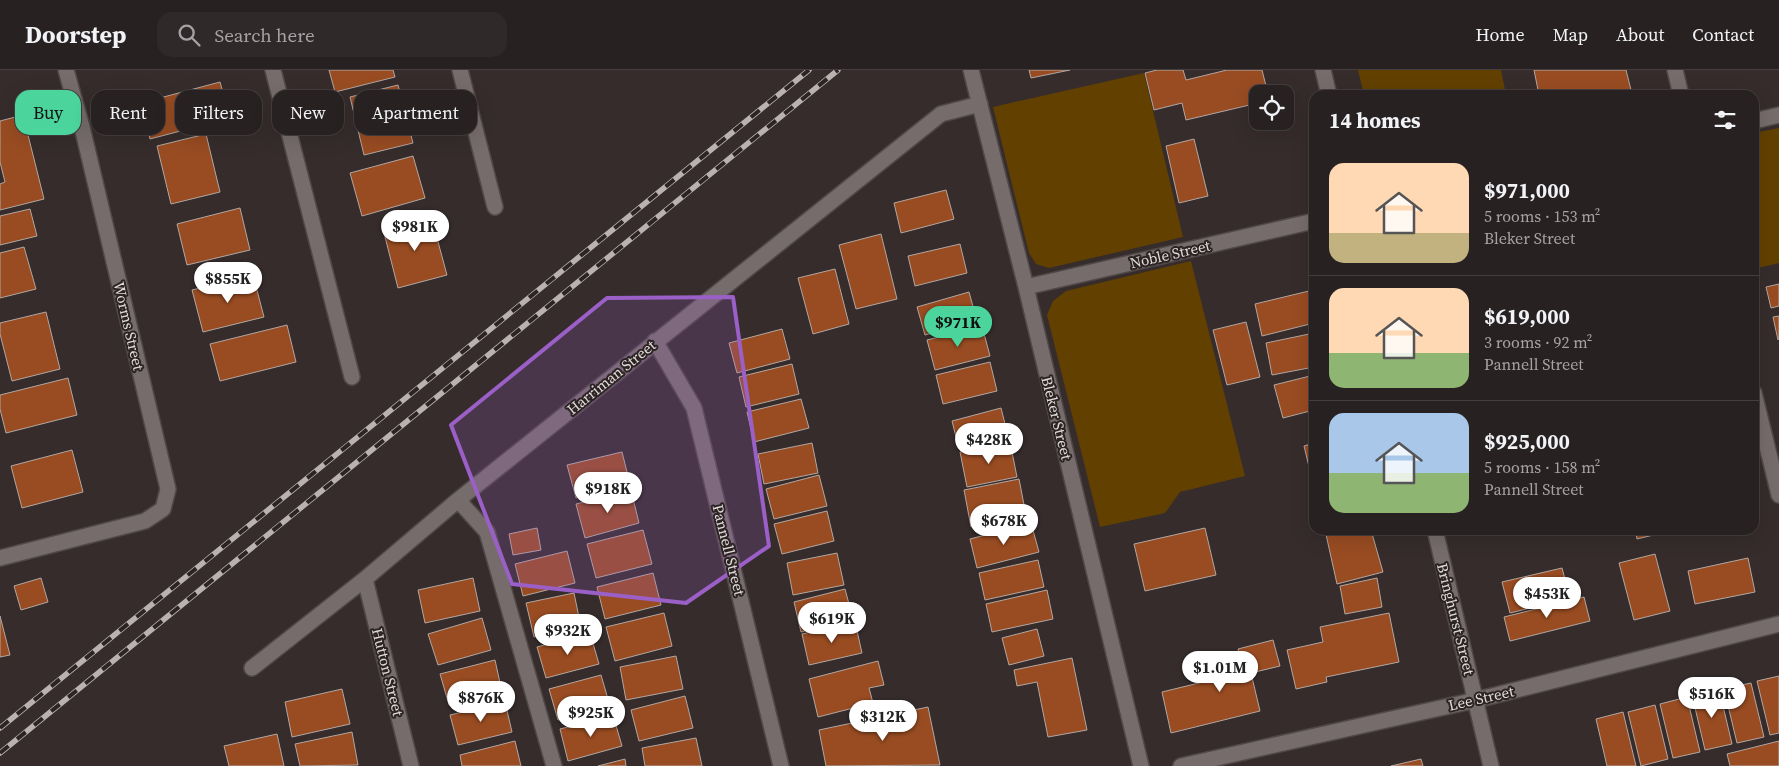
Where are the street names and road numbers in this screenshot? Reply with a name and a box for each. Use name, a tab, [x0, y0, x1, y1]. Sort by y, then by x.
street label: Noble Street	[1128, 235, 1212, 273]
street label: Worms Street	[109, 280, 149, 372]
street label: Harriman Street	[562, 335, 660, 419]
street label: Bleker Street	[1036, 374, 1078, 462]
street label: Pannell Street	[708, 502, 751, 598]
street label: Bringhurst Street	[1432, 561, 1480, 677]
street label: Hutton Street	[367, 626, 409, 718]
street label: Lee Street	[1446, 680, 1516, 716]

